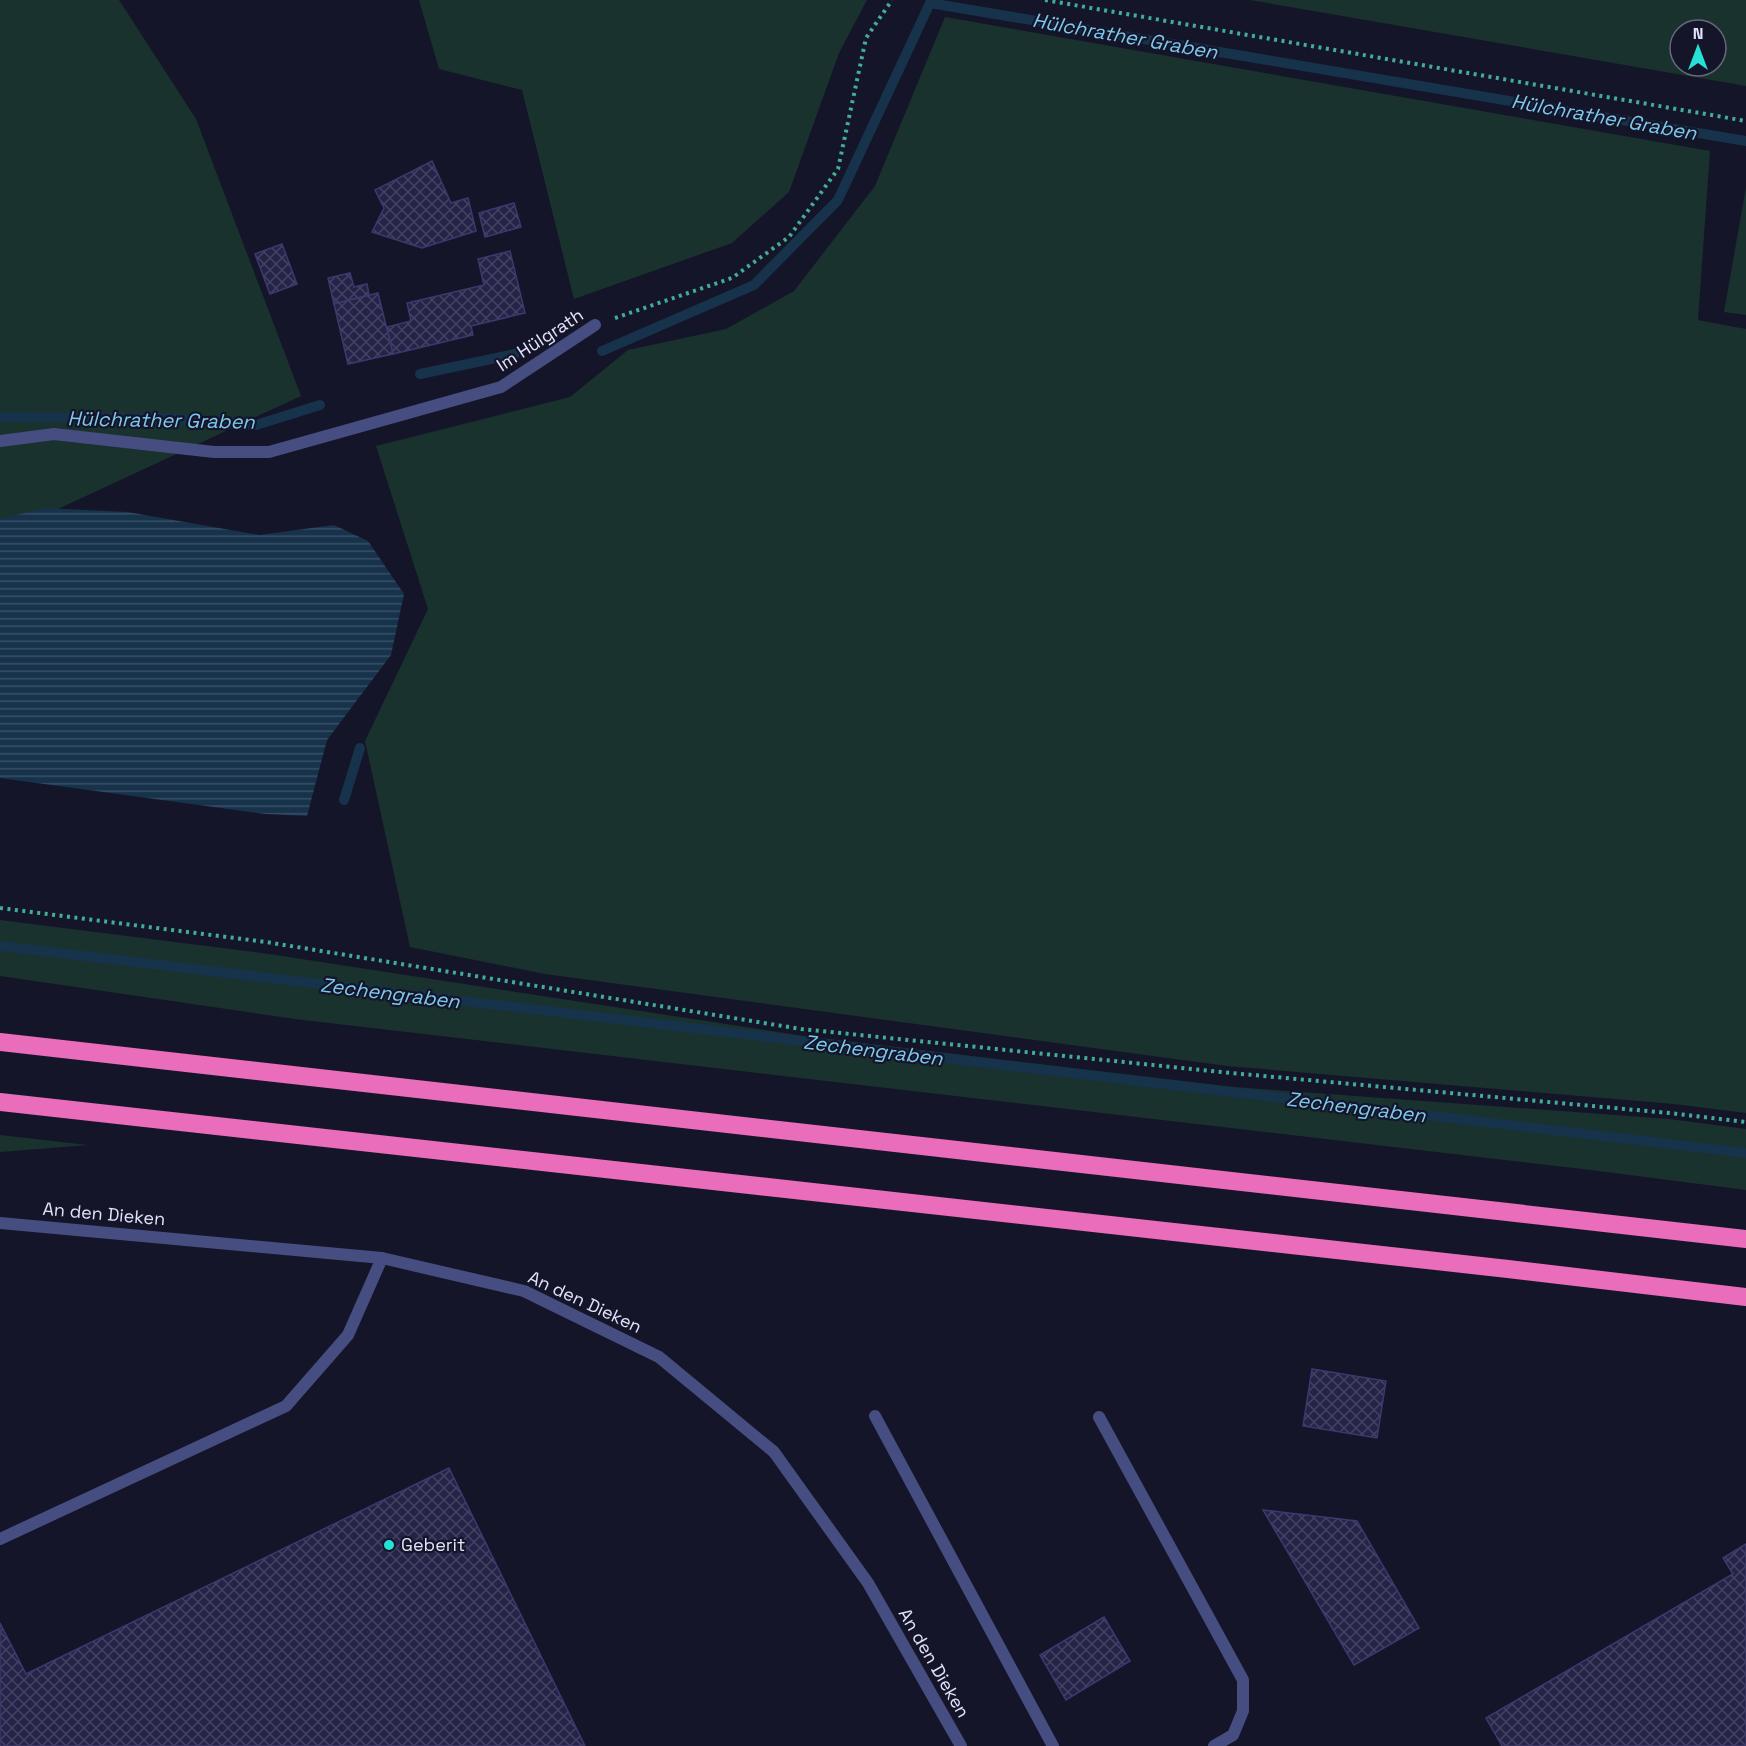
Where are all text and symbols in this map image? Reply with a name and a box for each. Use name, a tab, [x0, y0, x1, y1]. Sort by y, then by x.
water label: Hülchrather Graben	[1030, 7, 1220, 65]
north arrow	[1668, 18, 1728, 78]
text: N	[1693, 23, 1703, 44]
water label: Hülchrather Graben	[1509, 88, 1699, 146]
street label: Im Hülgrath	[492, 303, 587, 376]
water label: Hülchrather Graben	[67, 405, 256, 435]
water label: Zechengraben	[319, 972, 462, 1015]
water label: Zechengraben	[802, 1029, 945, 1072]
water label: Zechengraben	[1285, 1086, 1428, 1129]
street label: An den Dieken	[42, 1197, 166, 1230]
street label: An den Dieken	[525, 1265, 646, 1338]
place label: Geberit	[401, 1533, 465, 1556]
marker: Geberit	[382, 1538, 396, 1552]
street label: An den Dieken	[894, 1604, 975, 1722]

